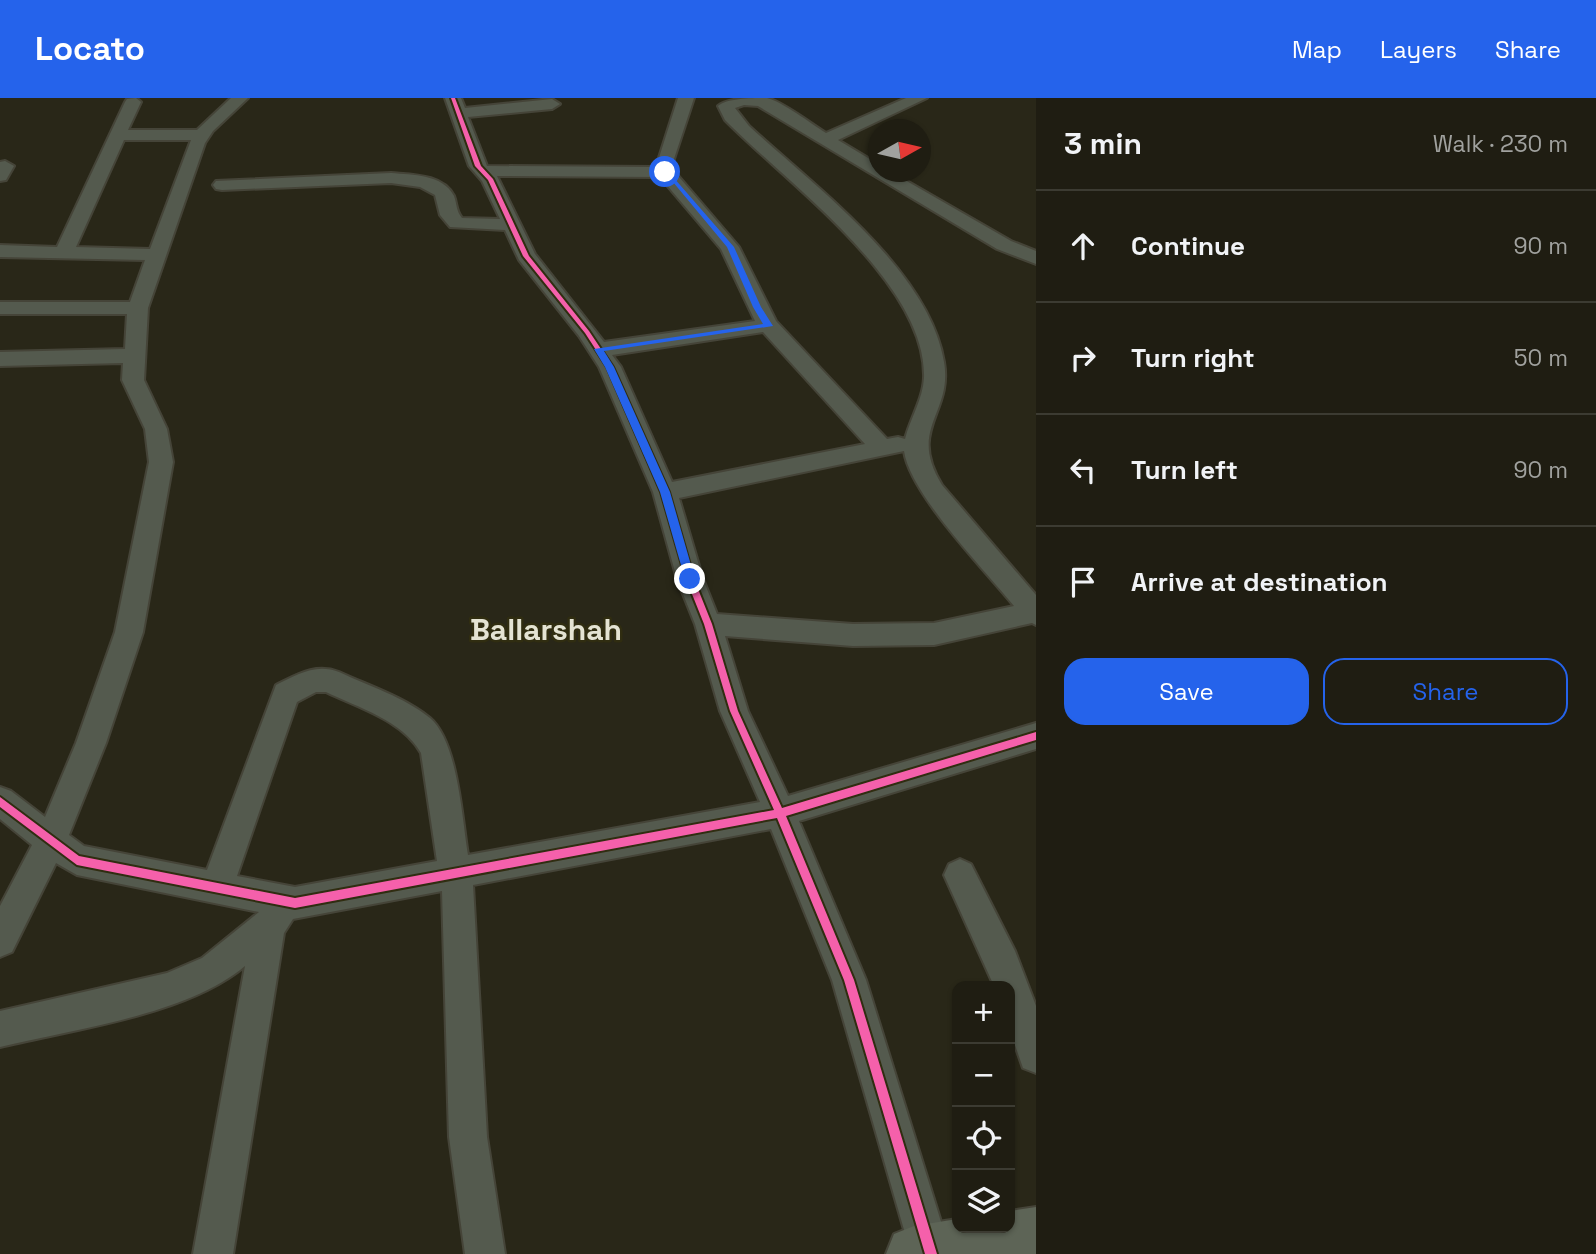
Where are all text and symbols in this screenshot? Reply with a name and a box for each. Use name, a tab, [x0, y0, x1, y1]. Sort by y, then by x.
text: Locato	[35, 28, 145, 70]
text: Map	[1292, 34, 1342, 65]
text: Layers	[1380, 34, 1457, 65]
text: Share	[1495, 34, 1561, 65]
north arrow	[868, 119, 931, 182]
text: 3 min	[1064, 124, 1142, 163]
text: Walk · 230 m	[1433, 129, 1568, 159]
route start	[649, 156, 680, 187]
icon: ahead	[1064, 227, 1102, 265]
text: Continue	[1131, 229, 1245, 263]
text: 90 m	[1513, 231, 1568, 261]
icon: right	[1064, 339, 1102, 377]
text: Turn right	[1131, 341, 1255, 375]
text: 50 m	[1514, 343, 1568, 373]
icon: left	[1064, 451, 1102, 489]
text: Turn left	[1131, 453, 1238, 487]
text: 90 m	[1513, 455, 1568, 485]
route end	[674, 563, 705, 594]
icon: arrive	[1064, 563, 1102, 601]
text: Arrive at destination	[1131, 565, 1388, 599]
district label: Ballarshah	[470, 610, 622, 649]
button: Save	[1064, 658, 1309, 725]
button: Share	[1323, 658, 1568, 725]
map controls	[952, 981, 1015, 1233]
button: +	[952, 981, 1015, 1044]
button: −	[952, 1044, 1015, 1107]
button: locate	[952, 1107, 1015, 1170]
button: layers	[952, 1170, 1015, 1233]

